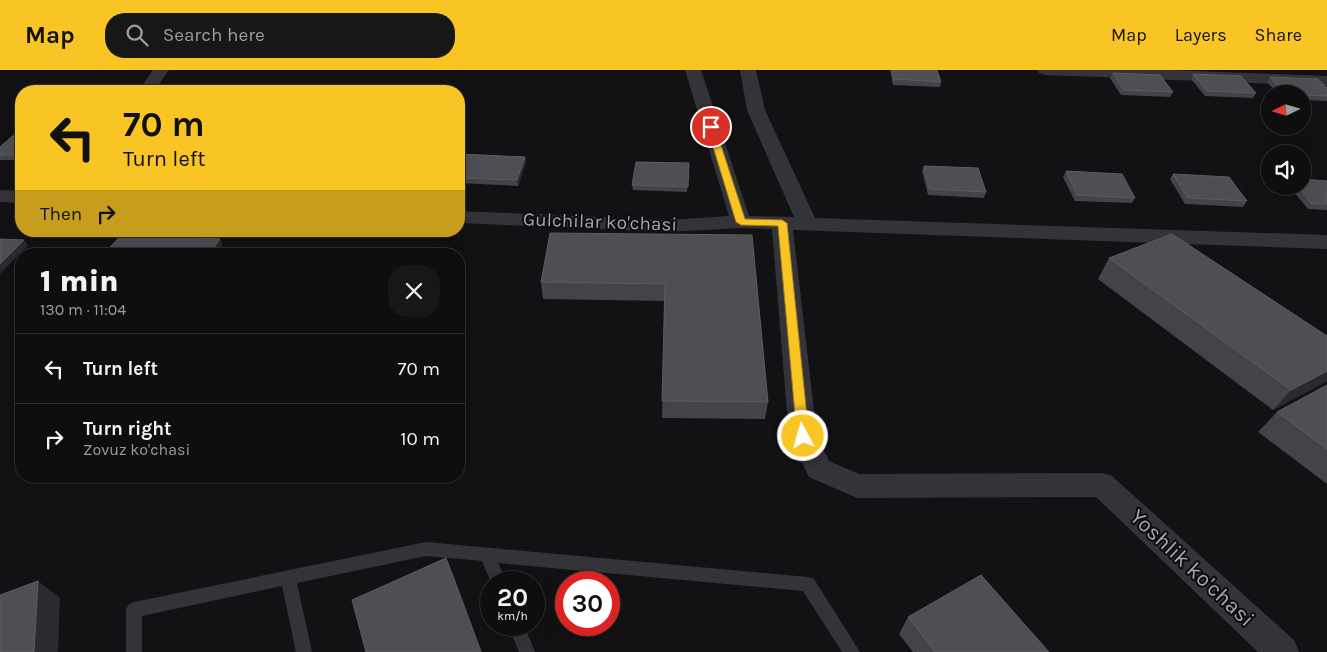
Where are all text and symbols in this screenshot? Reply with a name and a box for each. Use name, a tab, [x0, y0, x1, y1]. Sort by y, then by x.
search box	[105, 13, 455, 58]
text: Map	[25, 21, 75, 49]
icon: search	[123, 21, 151, 49]
text: Search here	[163, 24, 265, 46]
text: Map	[1111, 24, 1147, 46]
text: Layers	[1175, 24, 1227, 46]
text: Share	[1255, 24, 1302, 46]
north arrow	[1261, 85, 1311, 135]
map controls	[1261, 85, 1311, 195]
text: 70 m	[123, 104, 205, 145]
icon: left	[40, 105, 105, 170]
pin	[690, 106, 732, 148]
icon: arrive	[697, 113, 725, 141]
button: sound	[1261, 145, 1311, 195]
text: Turn left	[123, 146, 206, 172]
icon: right	[92, 200, 120, 228]
text: Then	[40, 203, 82, 225]
street label: Gulchilar ko'chasi	[523, 208, 677, 236]
text: 1 min	[40, 263, 119, 299]
button: close	[388, 265, 440, 317]
text: 130 m · 11:04	[40, 300, 126, 319]
icon: left	[40, 355, 68, 383]
text: Turn left	[83, 358, 158, 380]
text: 70 m	[398, 358, 440, 380]
position arrow	[776, 409, 828, 461]
text: Turn right	[83, 418, 172, 440]
icon: right	[40, 425, 68, 453]
text: 10 m	[400, 428, 440, 450]
text: Zovuz ko'chasi	[83, 440, 190, 459]
street label: Yoshlik ko'chasi	[1125, 504, 1259, 632]
speed limit sign: 30	[555, 571, 620, 636]
text: 20	[497, 583, 528, 612]
text: km/h	[497, 609, 528, 623]

